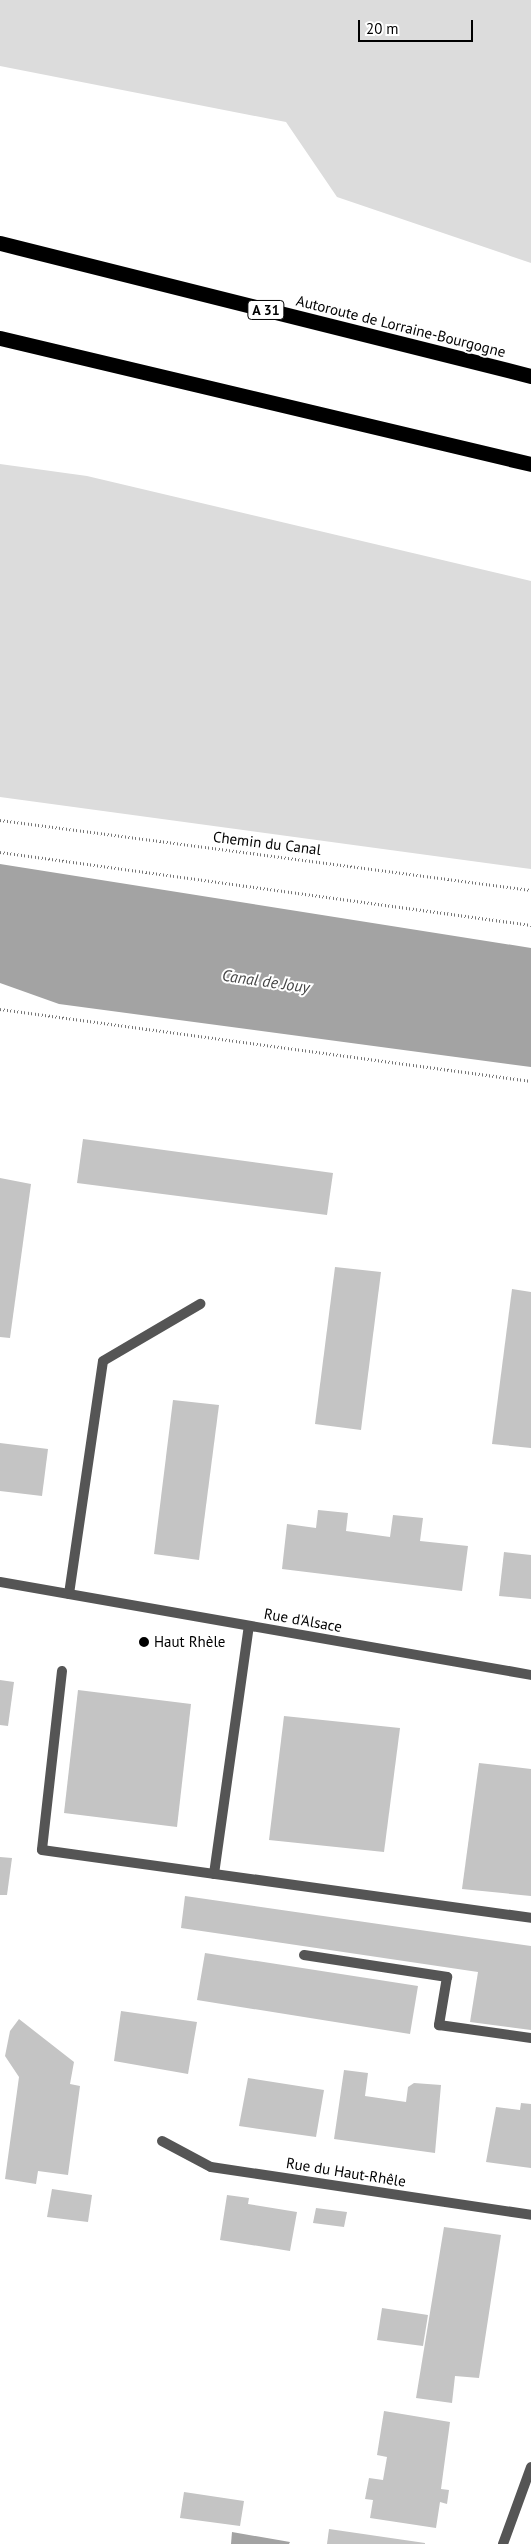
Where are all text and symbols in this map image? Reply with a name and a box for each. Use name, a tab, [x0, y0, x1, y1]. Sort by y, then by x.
scale bar	[361, 10, 476, 42]
text: 20 m	[366, 19, 399, 38]
street label: Autoroute de Lorraine-Bourgogne	[294, 291, 508, 361]
road number: A 31	[246, 298, 286, 322]
street label: Chemin du Canal	[212, 827, 322, 859]
water label: Canal de Jouy	[221, 965, 311, 997]
street label: Rue d'Alsace	[263, 1604, 343, 1636]
place label: Haut Rhèle	[154, 1633, 225, 1651]
marker: Haut Rhèle	[138, 1636, 150, 1648]
street label: Rue du Haut-Rhêle	[285, 2154, 407, 2190]

